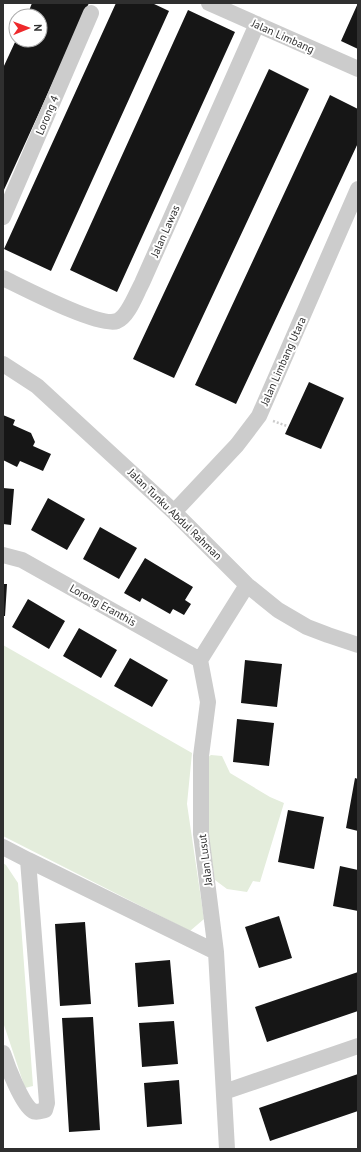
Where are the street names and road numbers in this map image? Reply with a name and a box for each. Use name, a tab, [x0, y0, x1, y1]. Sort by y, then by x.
street label: Jalan Limbang	[249, 16, 317, 56]
street label: Lorong 4	[32, 93, 62, 137]
street label: Jalan Lawas	[147, 203, 183, 260]
street label: Jalan Limbang Utara	[257, 314, 309, 408]
street label: Jalan Tunku Abdul Rahman	[124, 465, 225, 563]
street label: Lorong Eranthis	[67, 581, 139, 629]
street label: Jalan Lusut	[195, 833, 215, 888]

